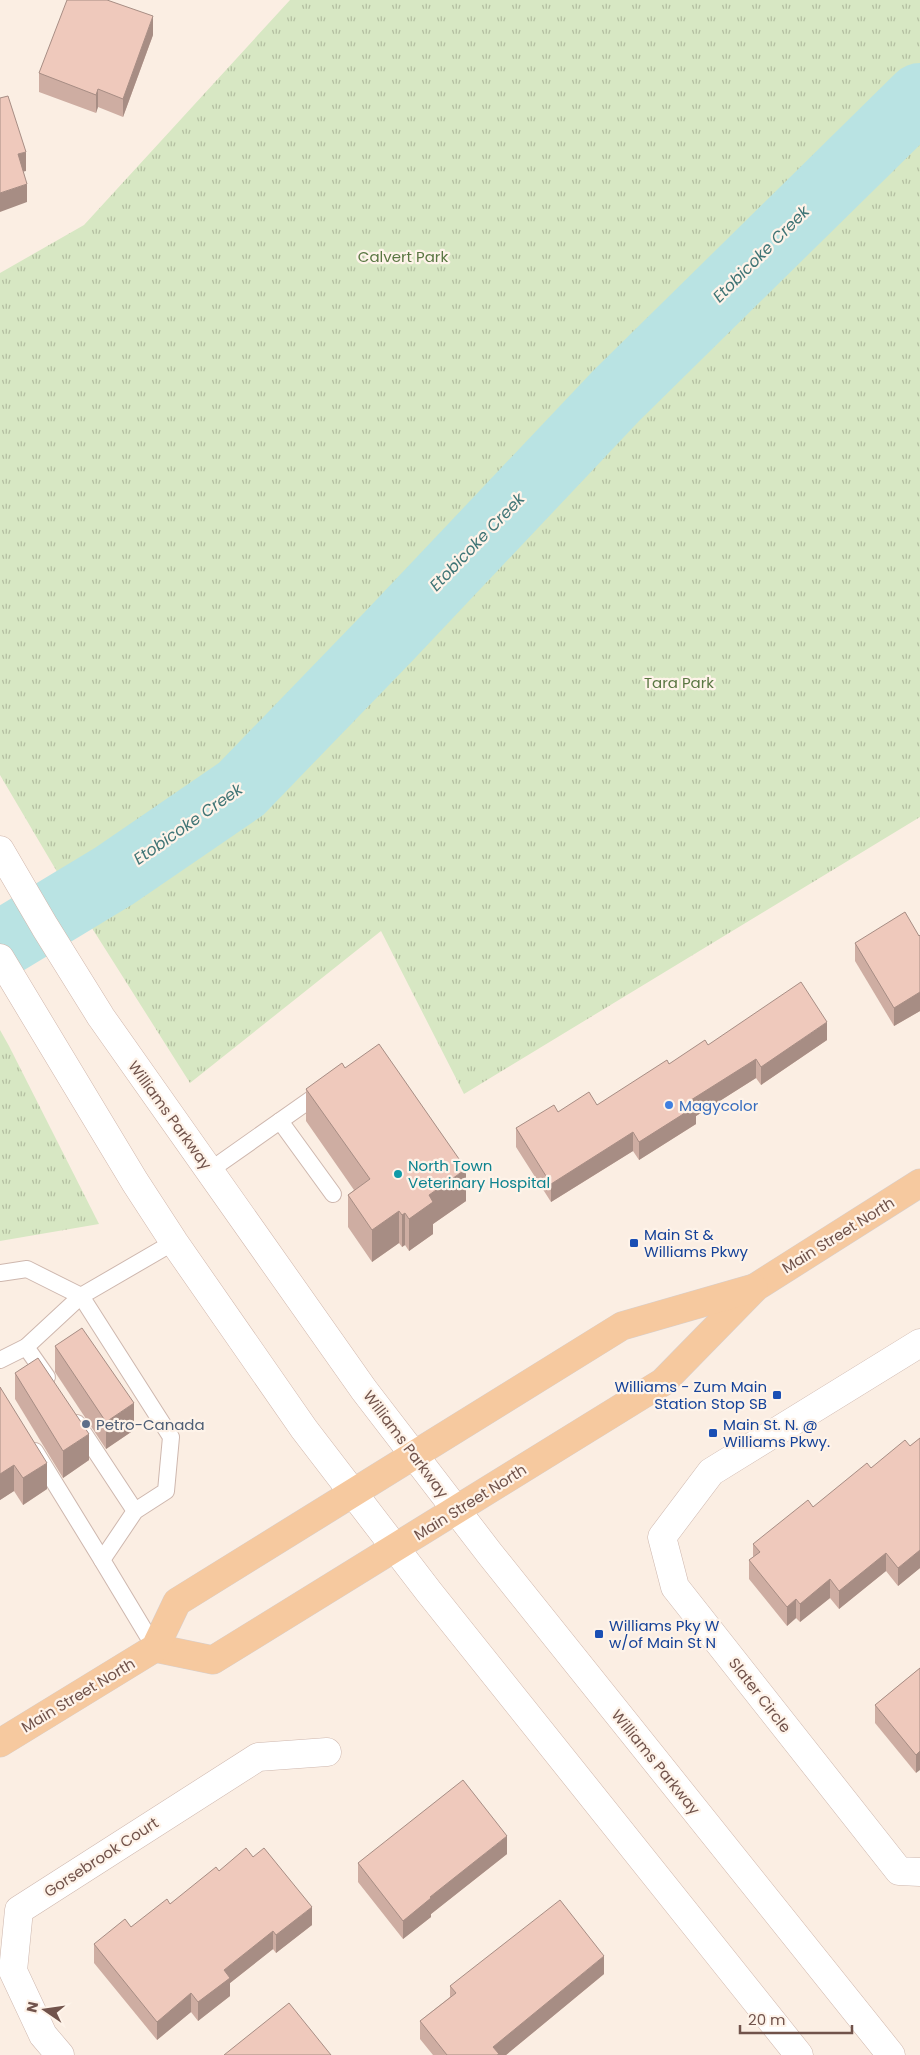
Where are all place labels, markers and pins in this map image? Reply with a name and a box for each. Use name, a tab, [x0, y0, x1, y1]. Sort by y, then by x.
place label: Magycolor	[679, 1095, 759, 1116]
marker: Magycolor	[663, 1099, 675, 1111]
place label: North Town Veterinary Hospital	[408, 1155, 550, 1193]
marker: North Town Veterinary Hospital	[392, 1168, 404, 1180]
place label: Main St & Williams Pkwy	[644, 1224, 749, 1262]
marker: Main St & Williams Pkwy	[628, 1237, 640, 1249]
place label: Williams - Zum Main Station Stop SB	[614, 1376, 767, 1414]
marker: Williams - Zum Main Station Stop SB	[771, 1389, 783, 1401]
place label: Petro-Canada	[96, 1414, 205, 1435]
place label: Main St. N. @ Williams Pkwy.	[723, 1414, 830, 1452]
marker: Petro-Canada	[80, 1418, 92, 1430]
marker: Main St. N. @ Williams Pkwy.	[707, 1427, 719, 1439]
place label: Williams Pky W w/of Main St N	[609, 1615, 720, 1653]
marker: Williams Pky W w/of Main St N	[593, 1628, 605, 1640]

